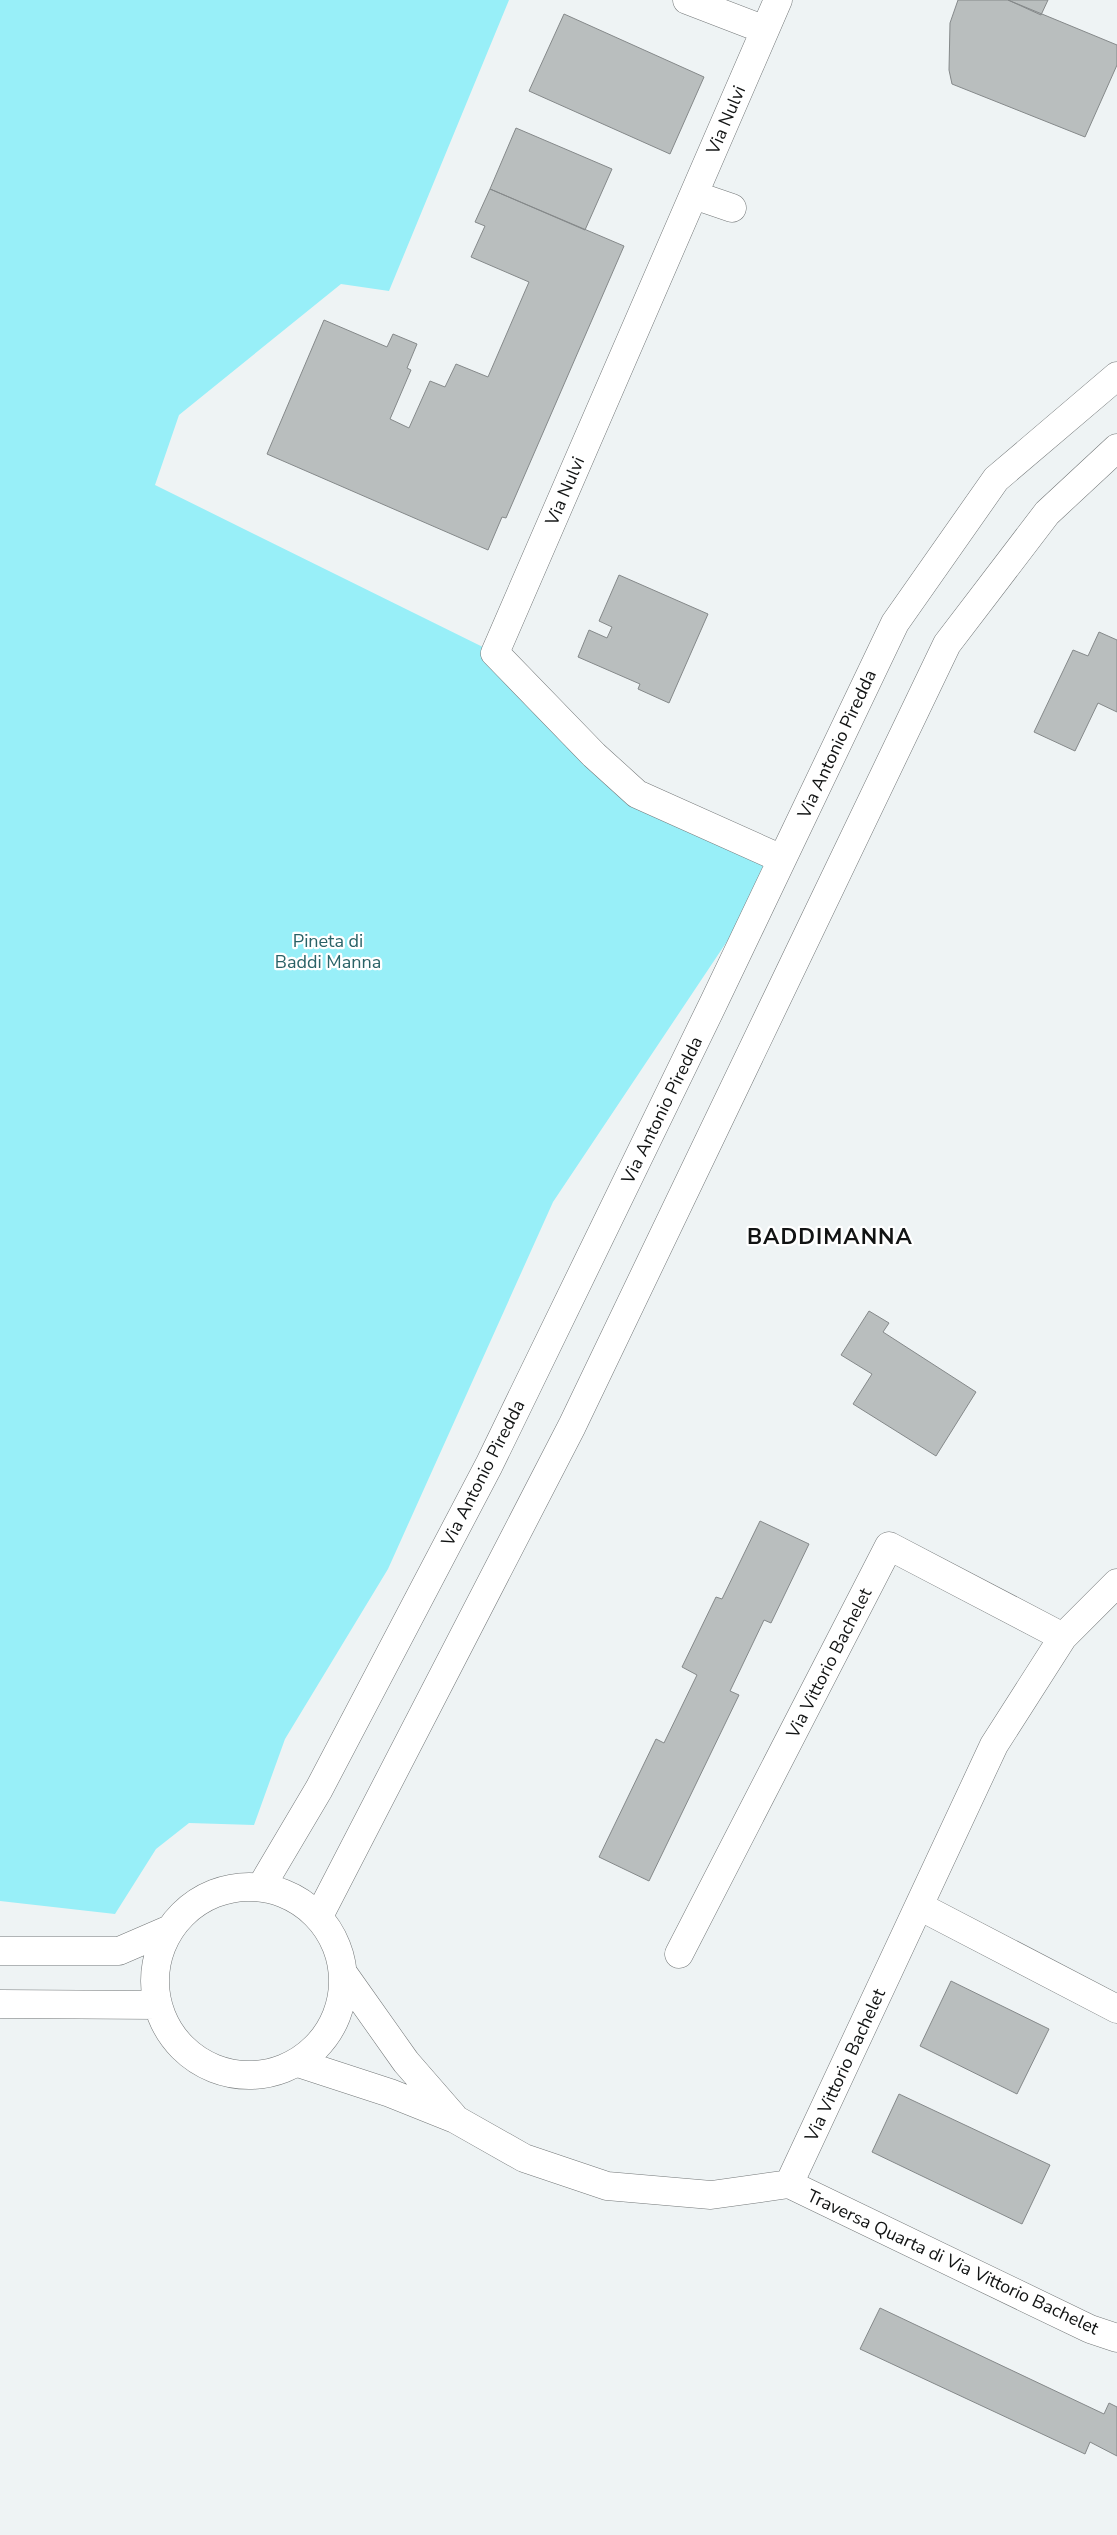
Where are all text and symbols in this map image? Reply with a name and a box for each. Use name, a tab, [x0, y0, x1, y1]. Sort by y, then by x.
street label: Via Nulvi	[700, 82, 751, 159]
street label: Via Nulvi	[539, 453, 590, 530]
street label: Via Antonio Piredda	[792, 666, 882, 823]
park label: Pineta di Baddi Manna	[275, 929, 381, 974]
street label: Via Antonio Piredda	[615, 1032, 708, 1189]
district label: BADDIMANNA	[747, 1222, 913, 1252]
street label: Via Antonio Piredda	[435, 1396, 530, 1551]
street label: Via Vittorio Bachelet	[780, 1583, 878, 1743]
street label: Via Vittorio Bachelet	[799, 1984, 891, 2146]
street label: Traversa Quarta di Via Vittorio Bachelet	[803, 2184, 1103, 2341]

